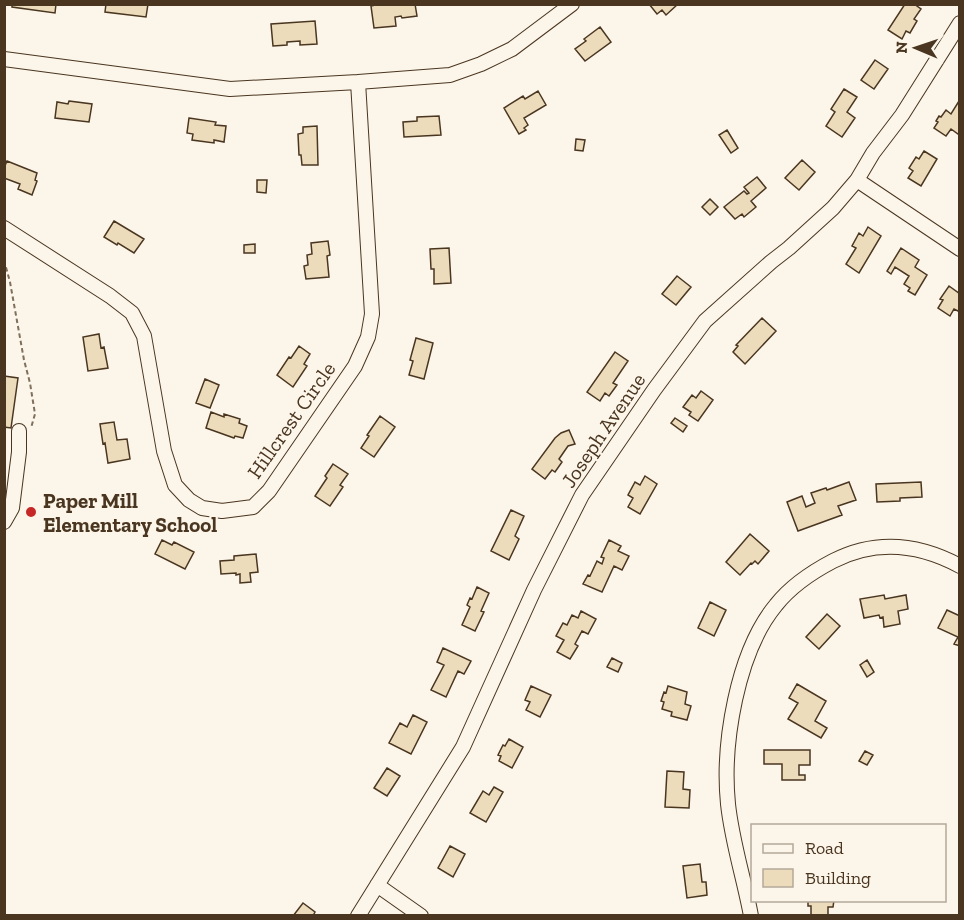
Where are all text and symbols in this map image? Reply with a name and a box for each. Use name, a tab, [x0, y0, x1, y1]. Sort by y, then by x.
north arrow	[886, 18, 946, 78]
text: N	[892, 41, 911, 54]
street label: Hillcrest Circle	[242, 357, 340, 483]
street label: Joseph Avenue	[556, 368, 651, 492]
place label: Paper Mill Elementary School	[43, 488, 217, 537]
marker: Paper Mill Elementary School	[24, 505, 38, 519]
legend	[751, 824, 946, 902]
text: Road	[805, 837, 844, 859]
text: Building	[805, 867, 871, 889]

